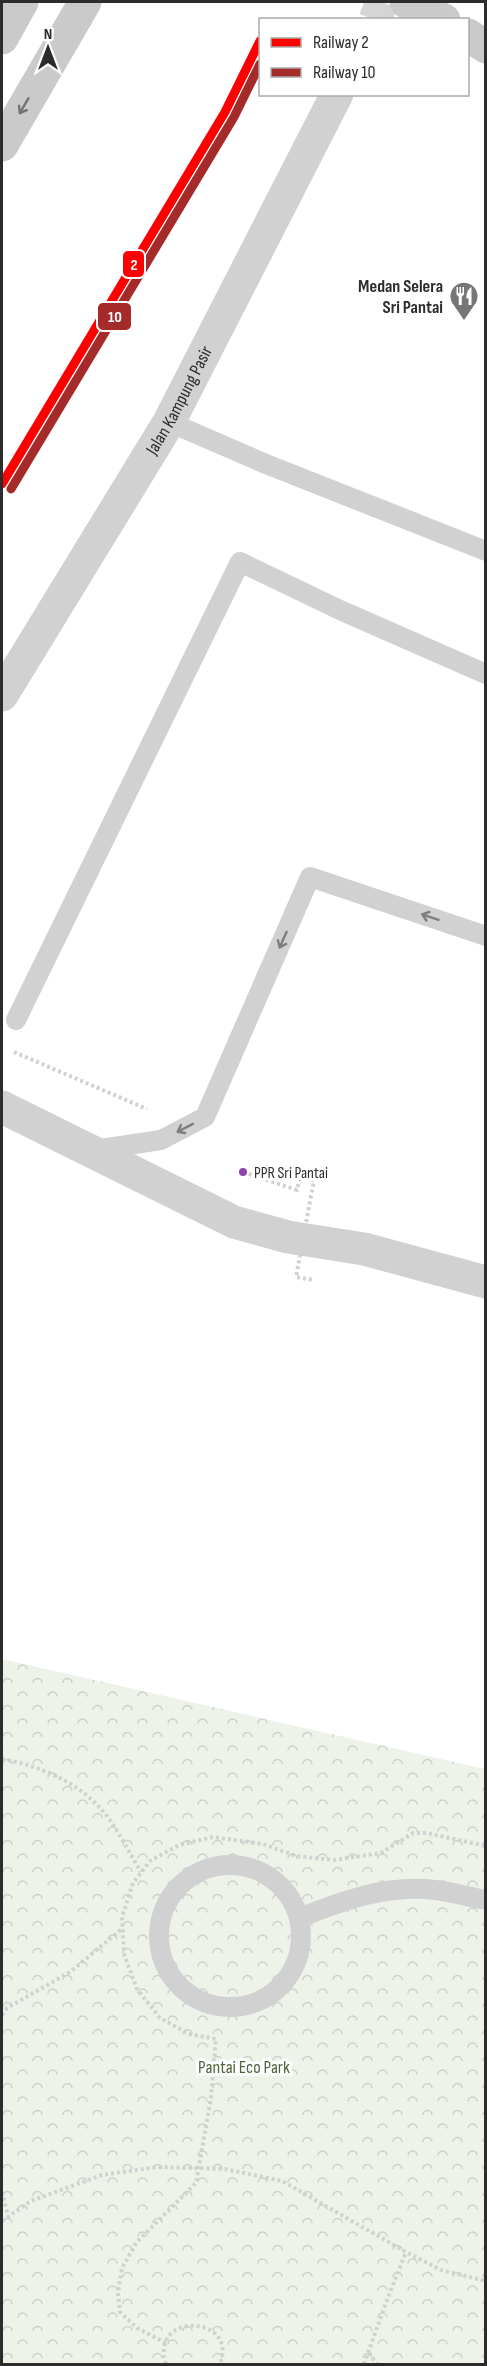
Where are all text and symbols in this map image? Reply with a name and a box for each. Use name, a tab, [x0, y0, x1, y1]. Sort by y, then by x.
north arrow	[18, 18, 78, 78]
legend	[259, 18, 469, 96]
text: N	[44, 25, 52, 44]
text: Railway 2	[313, 32, 369, 53]
text: Railway 10	[313, 62, 376, 83]
one-way arrow	[18, 97, 29, 115]
line badge: 2	[122, 250, 145, 278]
text: 2	[130, 256, 138, 275]
place label: Medan Selera Sri Pantai	[358, 276, 443, 318]
restaurant icon: Medan Selera Sri Pantai	[448, 280, 480, 322]
line badge: 10	[97, 302, 132, 331]
text: 10	[108, 308, 122, 327]
street label: Jalan Kampung Pasir	[141, 343, 217, 459]
one-way arrow	[421, 911, 440, 922]
one-way arrow	[277, 930, 288, 949]
one-way arrow	[177, 1122, 195, 1134]
place label: PPR Sri Pantai	[254, 1164, 328, 1183]
marker: PPR Sri Pantai	[237, 1166, 249, 1178]
park label: Pantai Eco Park	[198, 2057, 290, 2078]

